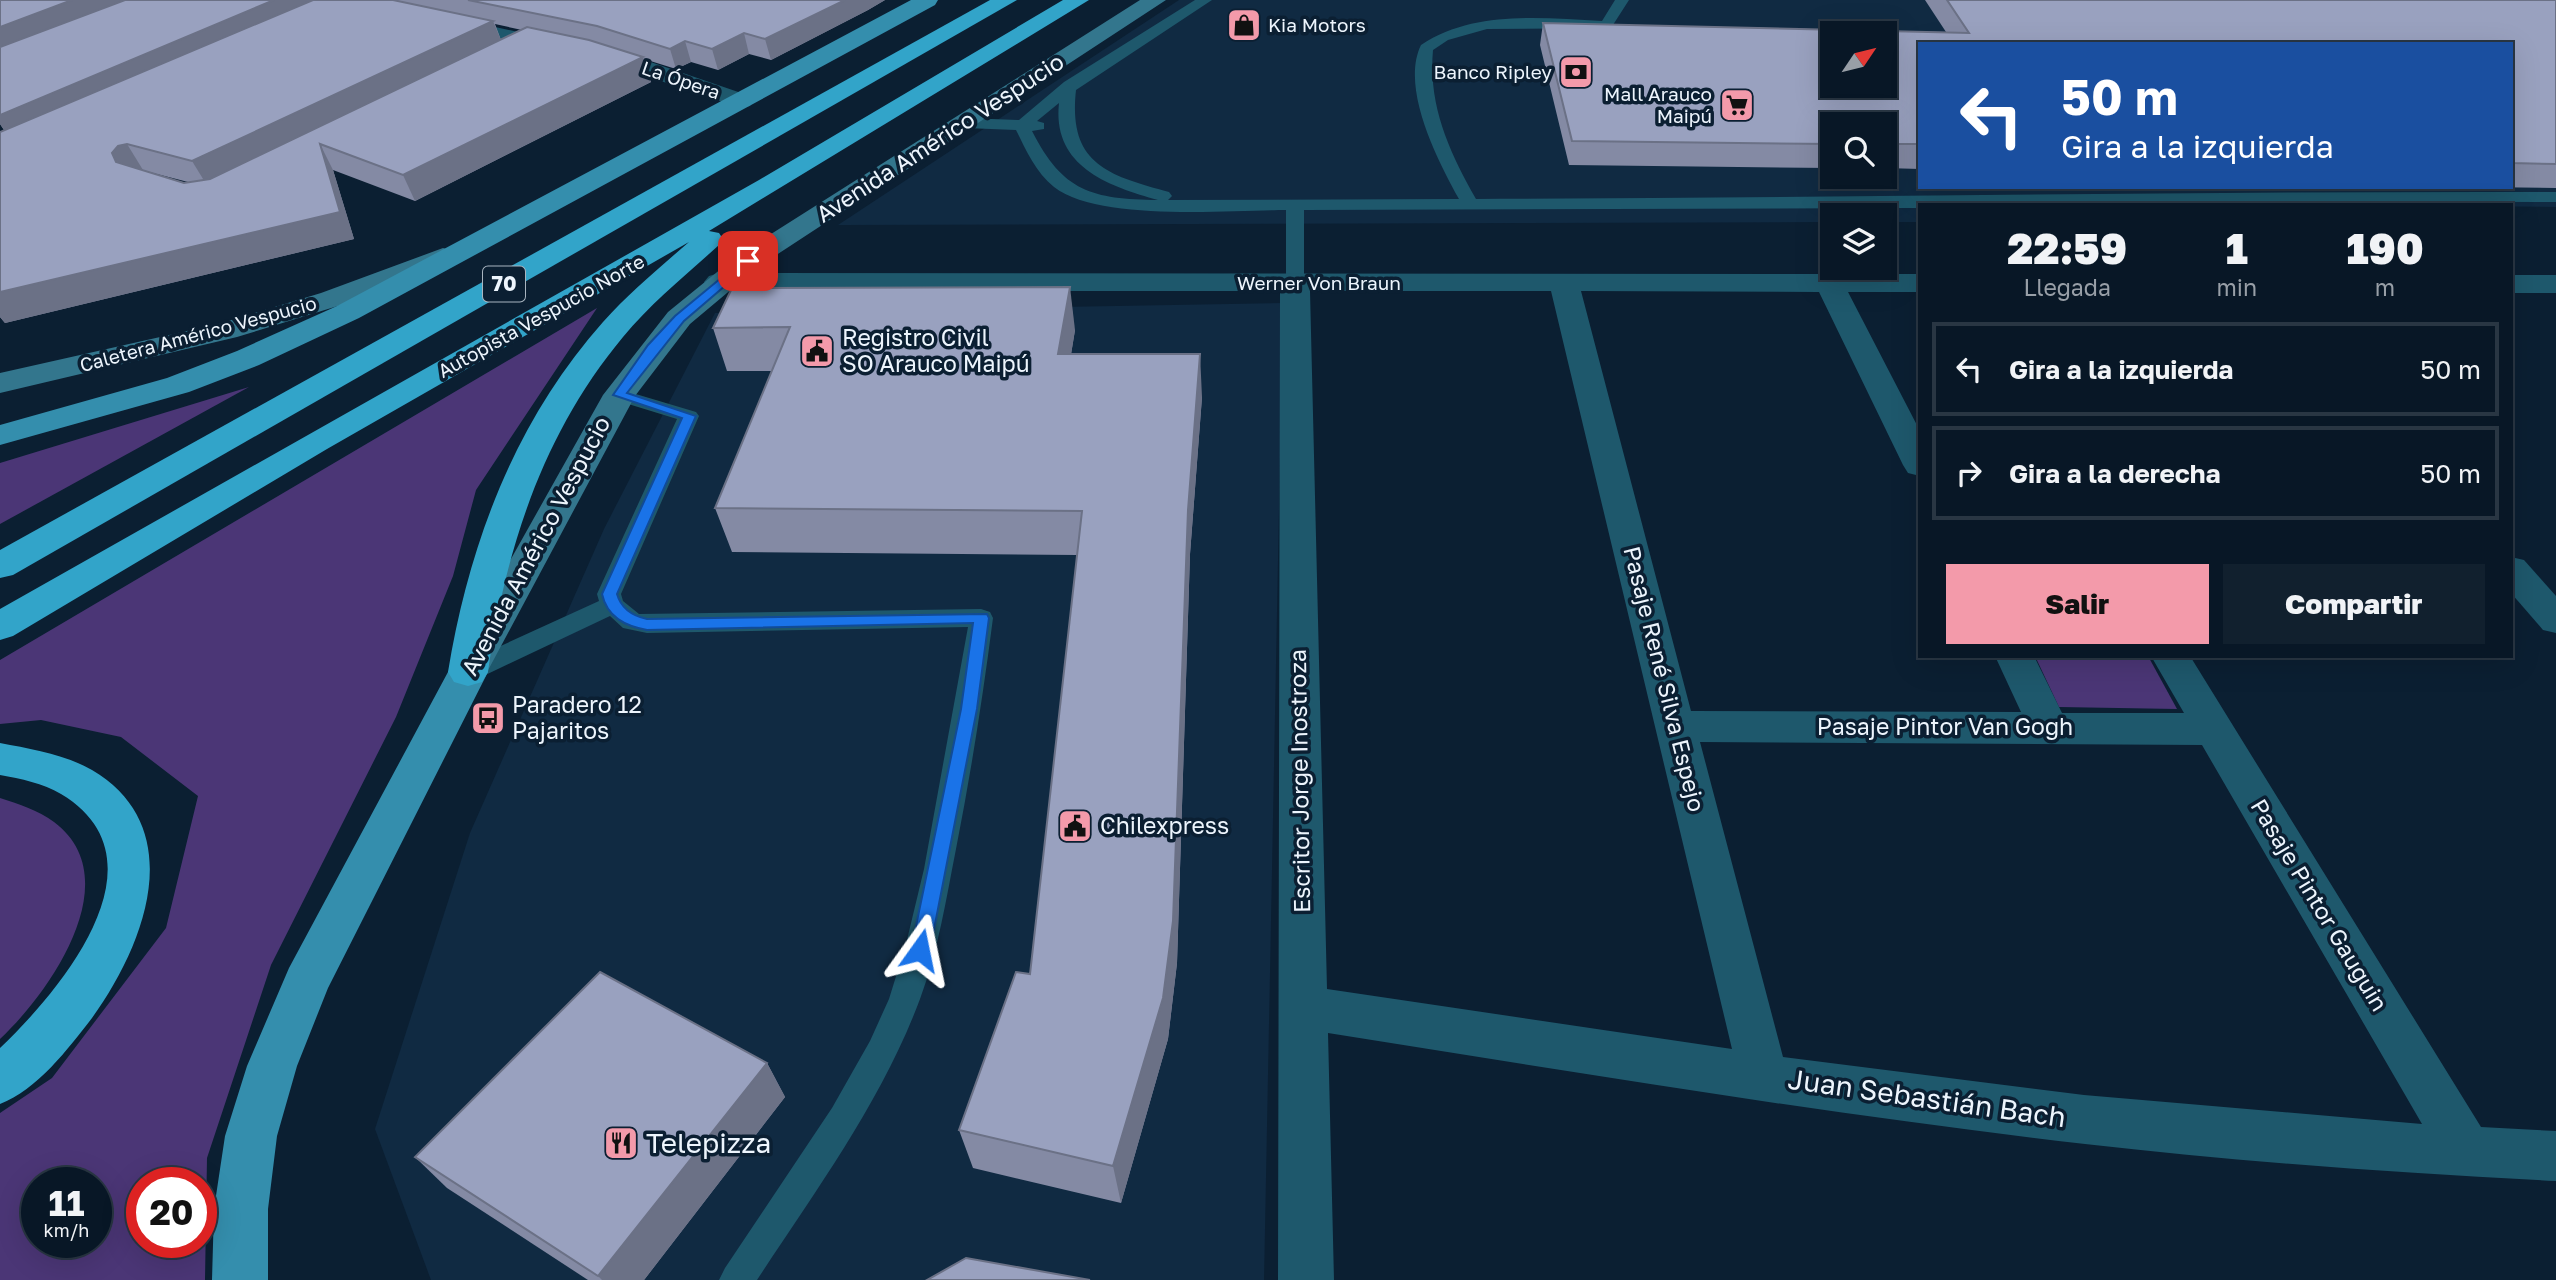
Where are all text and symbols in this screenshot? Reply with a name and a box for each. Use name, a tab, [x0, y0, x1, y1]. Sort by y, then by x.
shop icon: Kia Motors	[1225, 6, 1263, 44]
place label: Kia Motors	[1268, 13, 1366, 36]
north arrow	[1820, 21, 1897, 98]
map controls	[1820, 21, 1897, 280]
street label: Avenida Américo Vespucio	[810, 47, 1068, 228]
bank icon: Banco Ripley	[1557, 53, 1595, 91]
street label: La Ópera	[639, 55, 723, 104]
place label: Banco Ripley	[1433, 60, 1552, 83]
text: 50 m	[2061, 67, 2178, 126]
icon: left	[1946, 70, 2037, 161]
place label: Mall Arauco Maipú	[1604, 82, 1712, 127]
supermarket icon: Mall Arauco Maipú	[1718, 86, 1756, 124]
button: search	[1820, 112, 1897, 189]
text: Gira a la izquierda	[2061, 127, 2334, 165]
button: layers	[1820, 203, 1897, 280]
text: 22:59	[2007, 223, 2127, 273]
text: 1	[2226, 223, 2248, 273]
text: 190	[2346, 223, 2424, 273]
pin	[718, 231, 778, 291]
icon: arrive	[729, 242, 767, 280]
street label: Autopista Vespucio Norte	[434, 249, 648, 382]
road number: 70	[483, 266, 525, 302]
street label: Werner Von Braun	[1237, 271, 1401, 294]
text: Llegada	[2023, 273, 2111, 301]
text: min	[2216, 273, 2257, 301]
text: m	[2375, 273, 2395, 301]
street label: Caletera Américo Vespucio	[77, 291, 319, 376]
place label: Registro Civil SO Arauco Maipú	[842, 323, 1030, 377]
public building icon: Registro Civil SO Arauco Maipú	[798, 332, 836, 370]
icon: left	[1950, 350, 1988, 388]
text: Gira a la izquierda	[2009, 354, 2233, 385]
text: 50 m	[2420, 354, 2481, 385]
street label: Avenida Américo Vespucio	[455, 411, 615, 680]
icon: right	[1950, 454, 1988, 492]
text: Gira a la derecha	[2009, 458, 2221, 489]
text: 50 m	[2420, 458, 2481, 489]
street label: Pasaje René Silva Espejo	[1618, 543, 1712, 814]
button: Salir	[1946, 564, 2209, 644]
button: Compartir	[2223, 564, 2485, 644]
street label: Escritor Jorge Inostroza	[1283, 649, 1315, 913]
place label: Paradero 12 Pajaritos	[512, 690, 642, 744]
bus stop icon: Paradero 12 Pajaritos	[469, 699, 507, 737]
street label: Pasaje Pintor Van Gogh	[1817, 712, 2073, 740]
street label: Pasaje Pintor Gauguin	[2245, 793, 2394, 1016]
public building icon: Chilexpress	[1056, 807, 1094, 845]
place label: Chilexpress	[1100, 811, 1229, 839]
position arrow	[883, 913, 957, 987]
street label: Juan Sebastián Bach	[1786, 1062, 2068, 1133]
restaurant icon: Telepizza	[602, 1124, 640, 1162]
place label: Telepizza	[646, 1126, 771, 1159]
speed limit sign: 20	[126, 1167, 217, 1258]
text: 11	[48, 1182, 85, 1224]
text: km/h	[44, 1219, 89, 1241]

